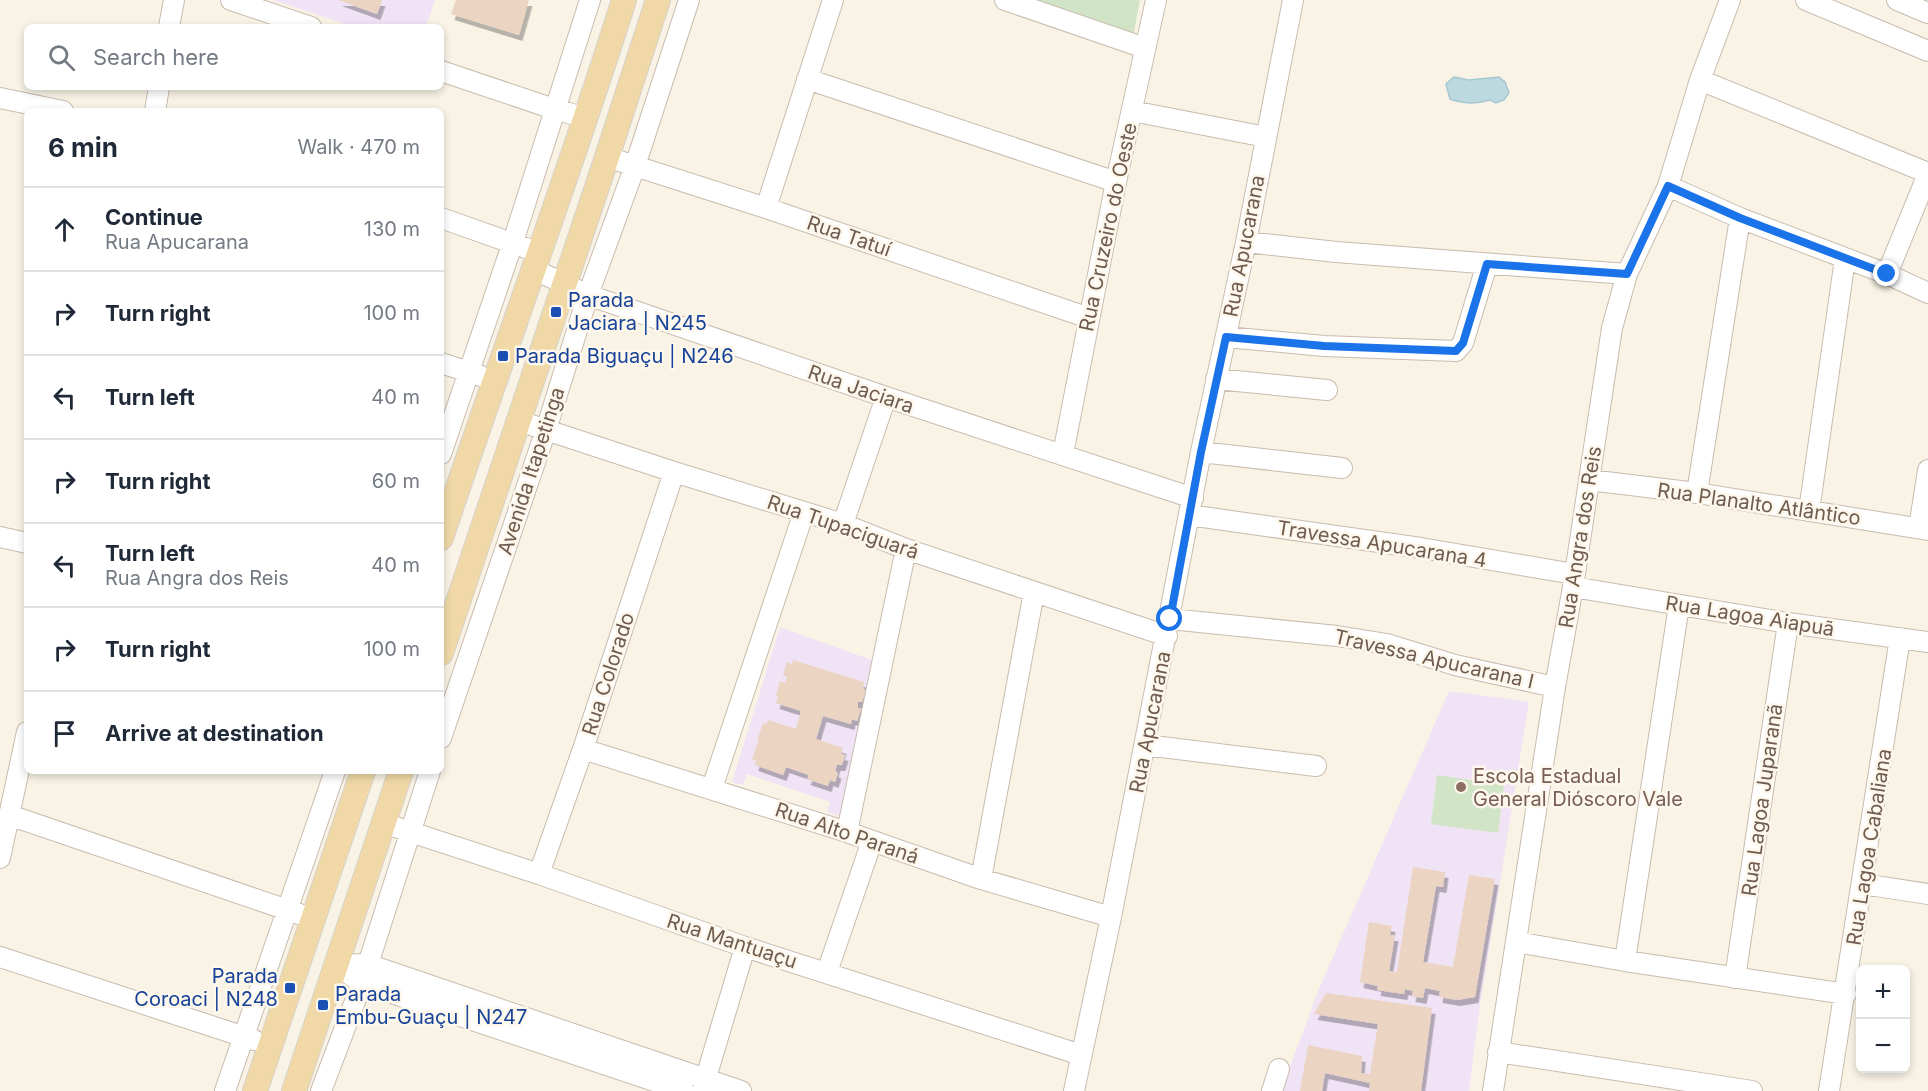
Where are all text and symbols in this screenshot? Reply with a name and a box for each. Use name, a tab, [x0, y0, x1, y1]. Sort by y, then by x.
search box	[24, 24, 444, 90]
icon: search	[45, 41, 78, 74]
text: Search here	[93, 44, 219, 70]
street label: Rua Cruzeiro do Oeste	[1074, 120, 1142, 334]
text: 6 min	[48, 132, 118, 163]
text: Walk · 470 m	[298, 135, 420, 159]
street label: Rua Apucarana	[1218, 173, 1270, 319]
text: Continue	[105, 204, 203, 230]
street label: Rua Tatuí	[804, 210, 894, 262]
icon: ahead	[48, 213, 81, 246]
text: 130 m	[364, 217, 420, 241]
text: Rua Apucarana	[105, 230, 249, 254]
route end	[1873, 260, 1899, 286]
place label: Parada Jaciara | N245	[568, 288, 707, 335]
icon: right	[48, 297, 81, 330]
text: Turn right	[105, 300, 211, 326]
text: 100 m	[363, 301, 420, 325]
marker: Parada Jaciara | N245	[549, 305, 563, 319]
place label: Parada Biguaçu | N246	[515, 344, 734, 368]
marker: Parada Biguaçu | N246	[496, 349, 510, 363]
street label: Rua Jaciara	[805, 360, 917, 418]
icon: left	[48, 381, 81, 414]
text: Turn left	[105, 384, 195, 410]
street label: Avenida Itapetinga	[493, 384, 569, 558]
text: 40 m	[371, 385, 420, 409]
street label: Rua Angra dos Reis	[1554, 444, 1606, 630]
icon: right	[48, 465, 81, 498]
text: Turn right	[105, 468, 211, 494]
text: 60 m	[372, 469, 420, 493]
street label: Rua Planalto Atlântico	[1656, 478, 1862, 530]
street label: Rua Tupaciguará	[764, 490, 922, 564]
street label: Travessa Apucarana 4	[1276, 516, 1488, 572]
text: Turn left	[105, 540, 195, 566]
icon: left	[48, 549, 81, 582]
text: 40 m	[371, 553, 420, 577]
text: Rua Angra dos Reis	[105, 566, 289, 590]
street label: Rua Lagoa Aiapuã	[1664, 591, 1836, 641]
route start	[1156, 605, 1182, 631]
street label: Rua Colorado	[577, 609, 639, 739]
street label: Travessa Apucarana I	[1332, 624, 1536, 694]
icon: right	[48, 633, 81, 666]
text: Turn right	[105, 636, 211, 662]
text: 100 m	[363, 637, 420, 661]
street label: Rua Apucarana	[1124, 649, 1176, 795]
street label: Rua Lagoa Juparanã	[1737, 702, 1787, 898]
icon: arrive	[48, 717, 81, 750]
text: Arrive at destination	[105, 720, 324, 746]
street label: Rua Lagoa Cabaliana	[1842, 747, 1896, 947]
place label: Escola Estadual General Dióscoro Vale	[1473, 764, 1683, 811]
marker: Escola Estadual General Dióscoro Vale	[1454, 780, 1468, 794]
street label: Rua Alto Paraná	[772, 797, 922, 869]
street label: Rua Mantuaçu	[664, 909, 800, 973]
place label: Parada Coroaci | N248	[134, 964, 278, 1011]
map controls	[1856, 965, 1910, 1073]
button: +	[1856, 965, 1910, 1019]
marker: Parada Coroaci | N248	[283, 981, 297, 995]
place label: Parada Embu-Guaçu | N247	[335, 982, 527, 1029]
marker: Parada Embu-Guaçu | N247	[316, 998, 330, 1012]
button: −	[1856, 1019, 1910, 1073]

